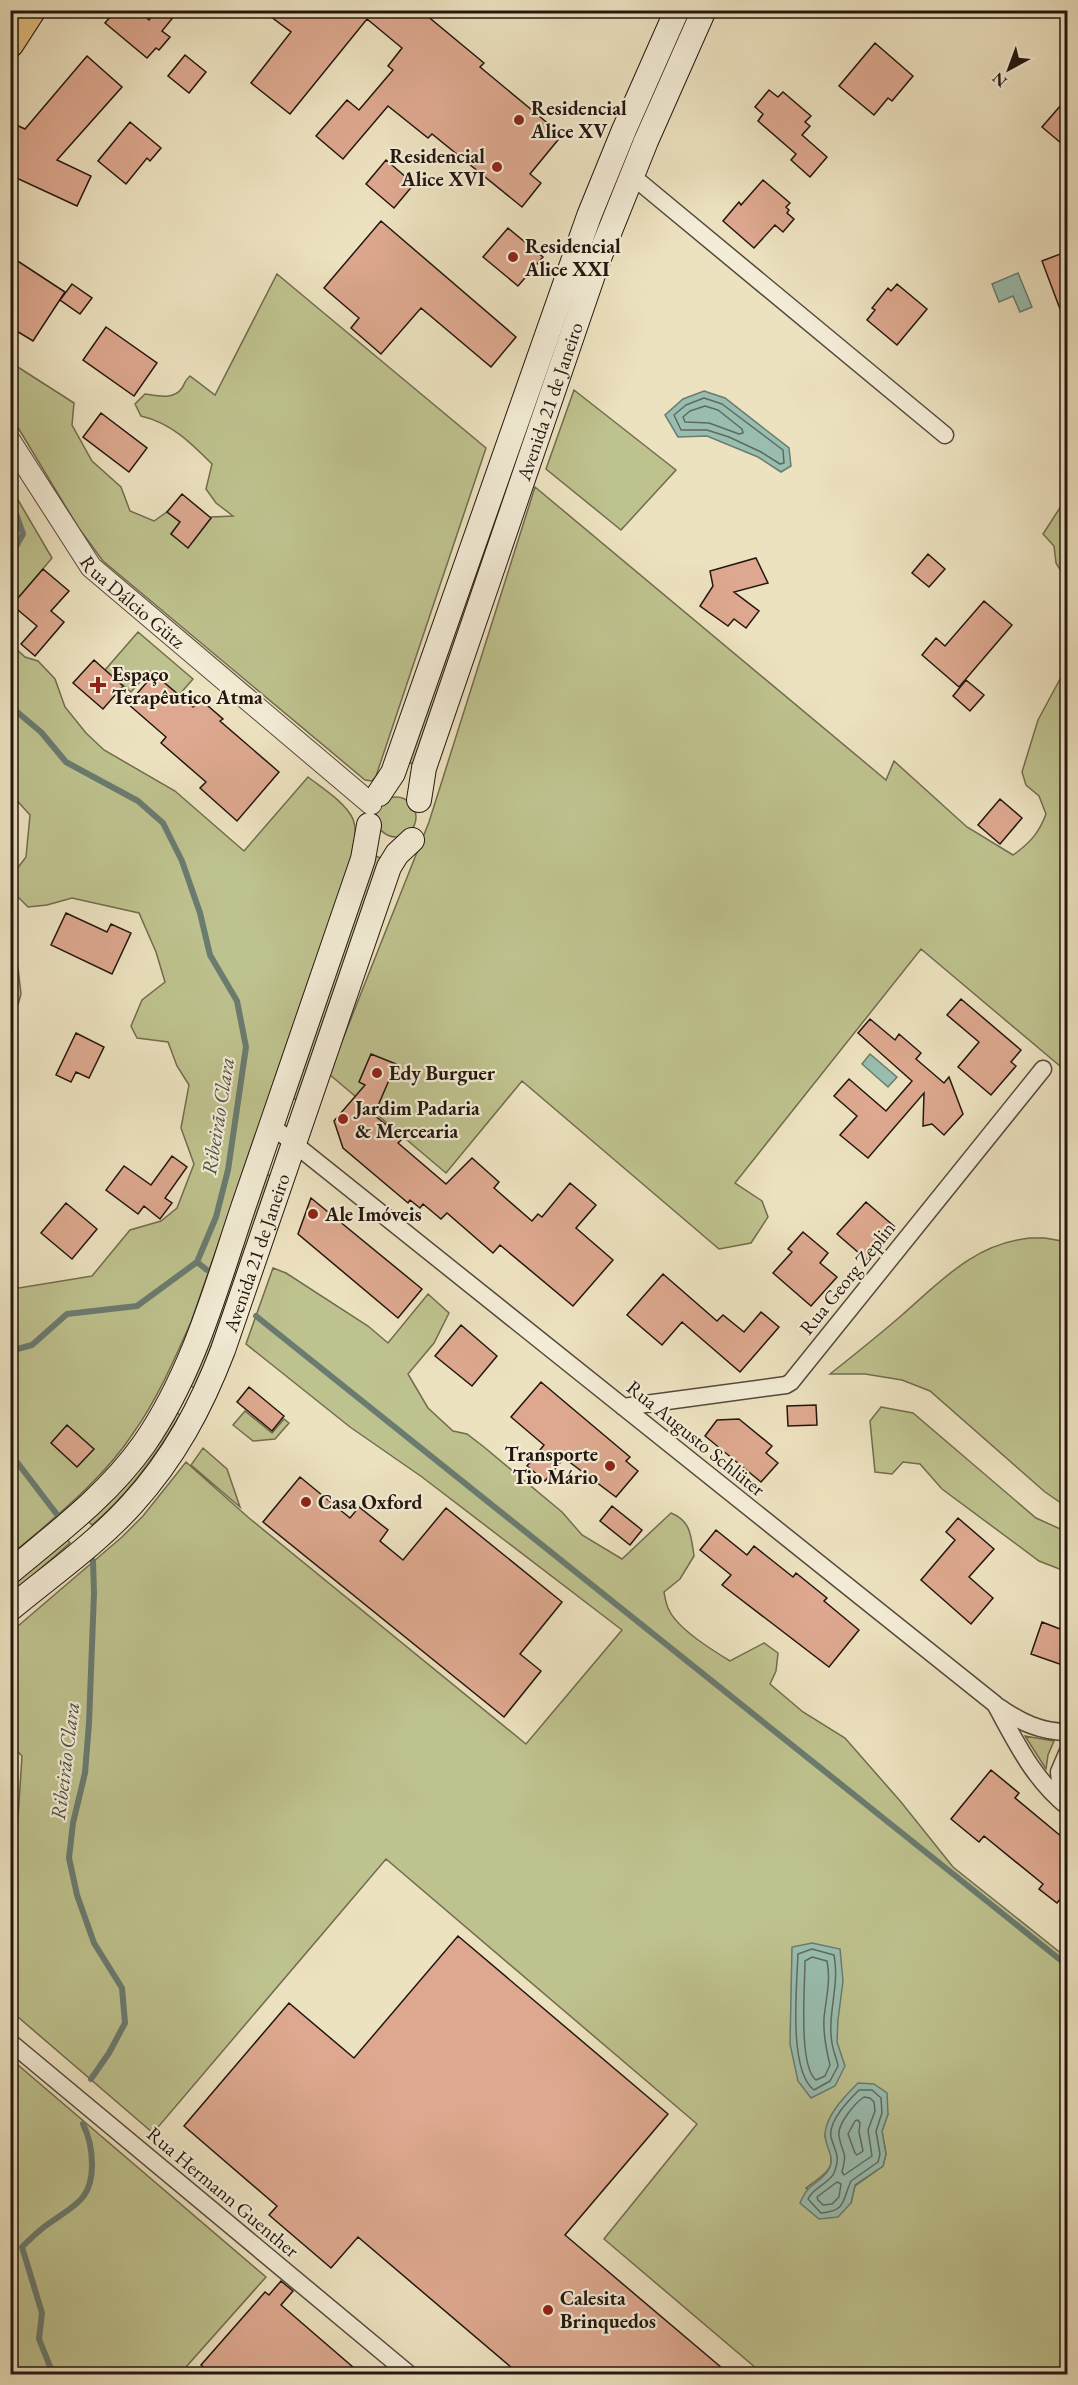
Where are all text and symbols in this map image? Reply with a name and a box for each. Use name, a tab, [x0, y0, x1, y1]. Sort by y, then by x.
north arrow	[979, 39, 1039, 99]
text: N	[988, 68, 1011, 92]
place label: Residencial Alice XV	[530, 95, 627, 144]
marker: Residencial Alice XV	[512, 113, 526, 127]
place label: Residencial Alice XVI	[389, 143, 485, 192]
marker: Residencial Alice XVI	[490, 160, 504, 174]
place label: Residencial Alice XXI	[524, 233, 621, 282]
marker: Residencial Alice XXI	[506, 250, 520, 264]
street label: Avenida 21 de Janeiro	[510, 319, 589, 485]
street label: Rua Dálcio Gütz	[74, 551, 191, 654]
place label: Espaço Terapêutico Atma	[112, 661, 263, 710]
marker: Espaço Terapêutico Atma	[89, 676, 107, 694]
water label: Ribeirão Clara	[195, 1055, 240, 1177]
place label: Edy Burguer	[389, 1060, 496, 1086]
marker: Edy Burguer	[370, 1066, 384, 1080]
place label: Jardim Padaria & Mercearia	[353, 1095, 480, 1144]
marker: Jardim Padaria & Mercearia	[336, 1112, 350, 1126]
street label: Avenida 21 de Janeiro	[217, 1170, 296, 1336]
place label: Ale Imóveis	[324, 1201, 422, 1227]
marker: Ale Imóveis	[306, 1207, 320, 1221]
street label: Rua Georg Zeplin	[793, 1216, 901, 1340]
street label: Rua Augusto Schlüter	[621, 1374, 771, 1502]
place label: Transporte Tio Mário	[505, 1441, 598, 1490]
marker: Transporte Tio Mário	[603, 1459, 617, 1473]
place label: Casa Oxford	[318, 1489, 423, 1515]
marker: Casa Oxford	[299, 1495, 313, 1509]
water label: Ribeirão Clara	[44, 1700, 85, 1822]
street label: Rua Hermann Guenther	[142, 2121, 305, 2263]
place label: Calesita Brinquedos	[560, 2285, 656, 2334]
marker: Calesita Brinquedos	[541, 2303, 555, 2317]

